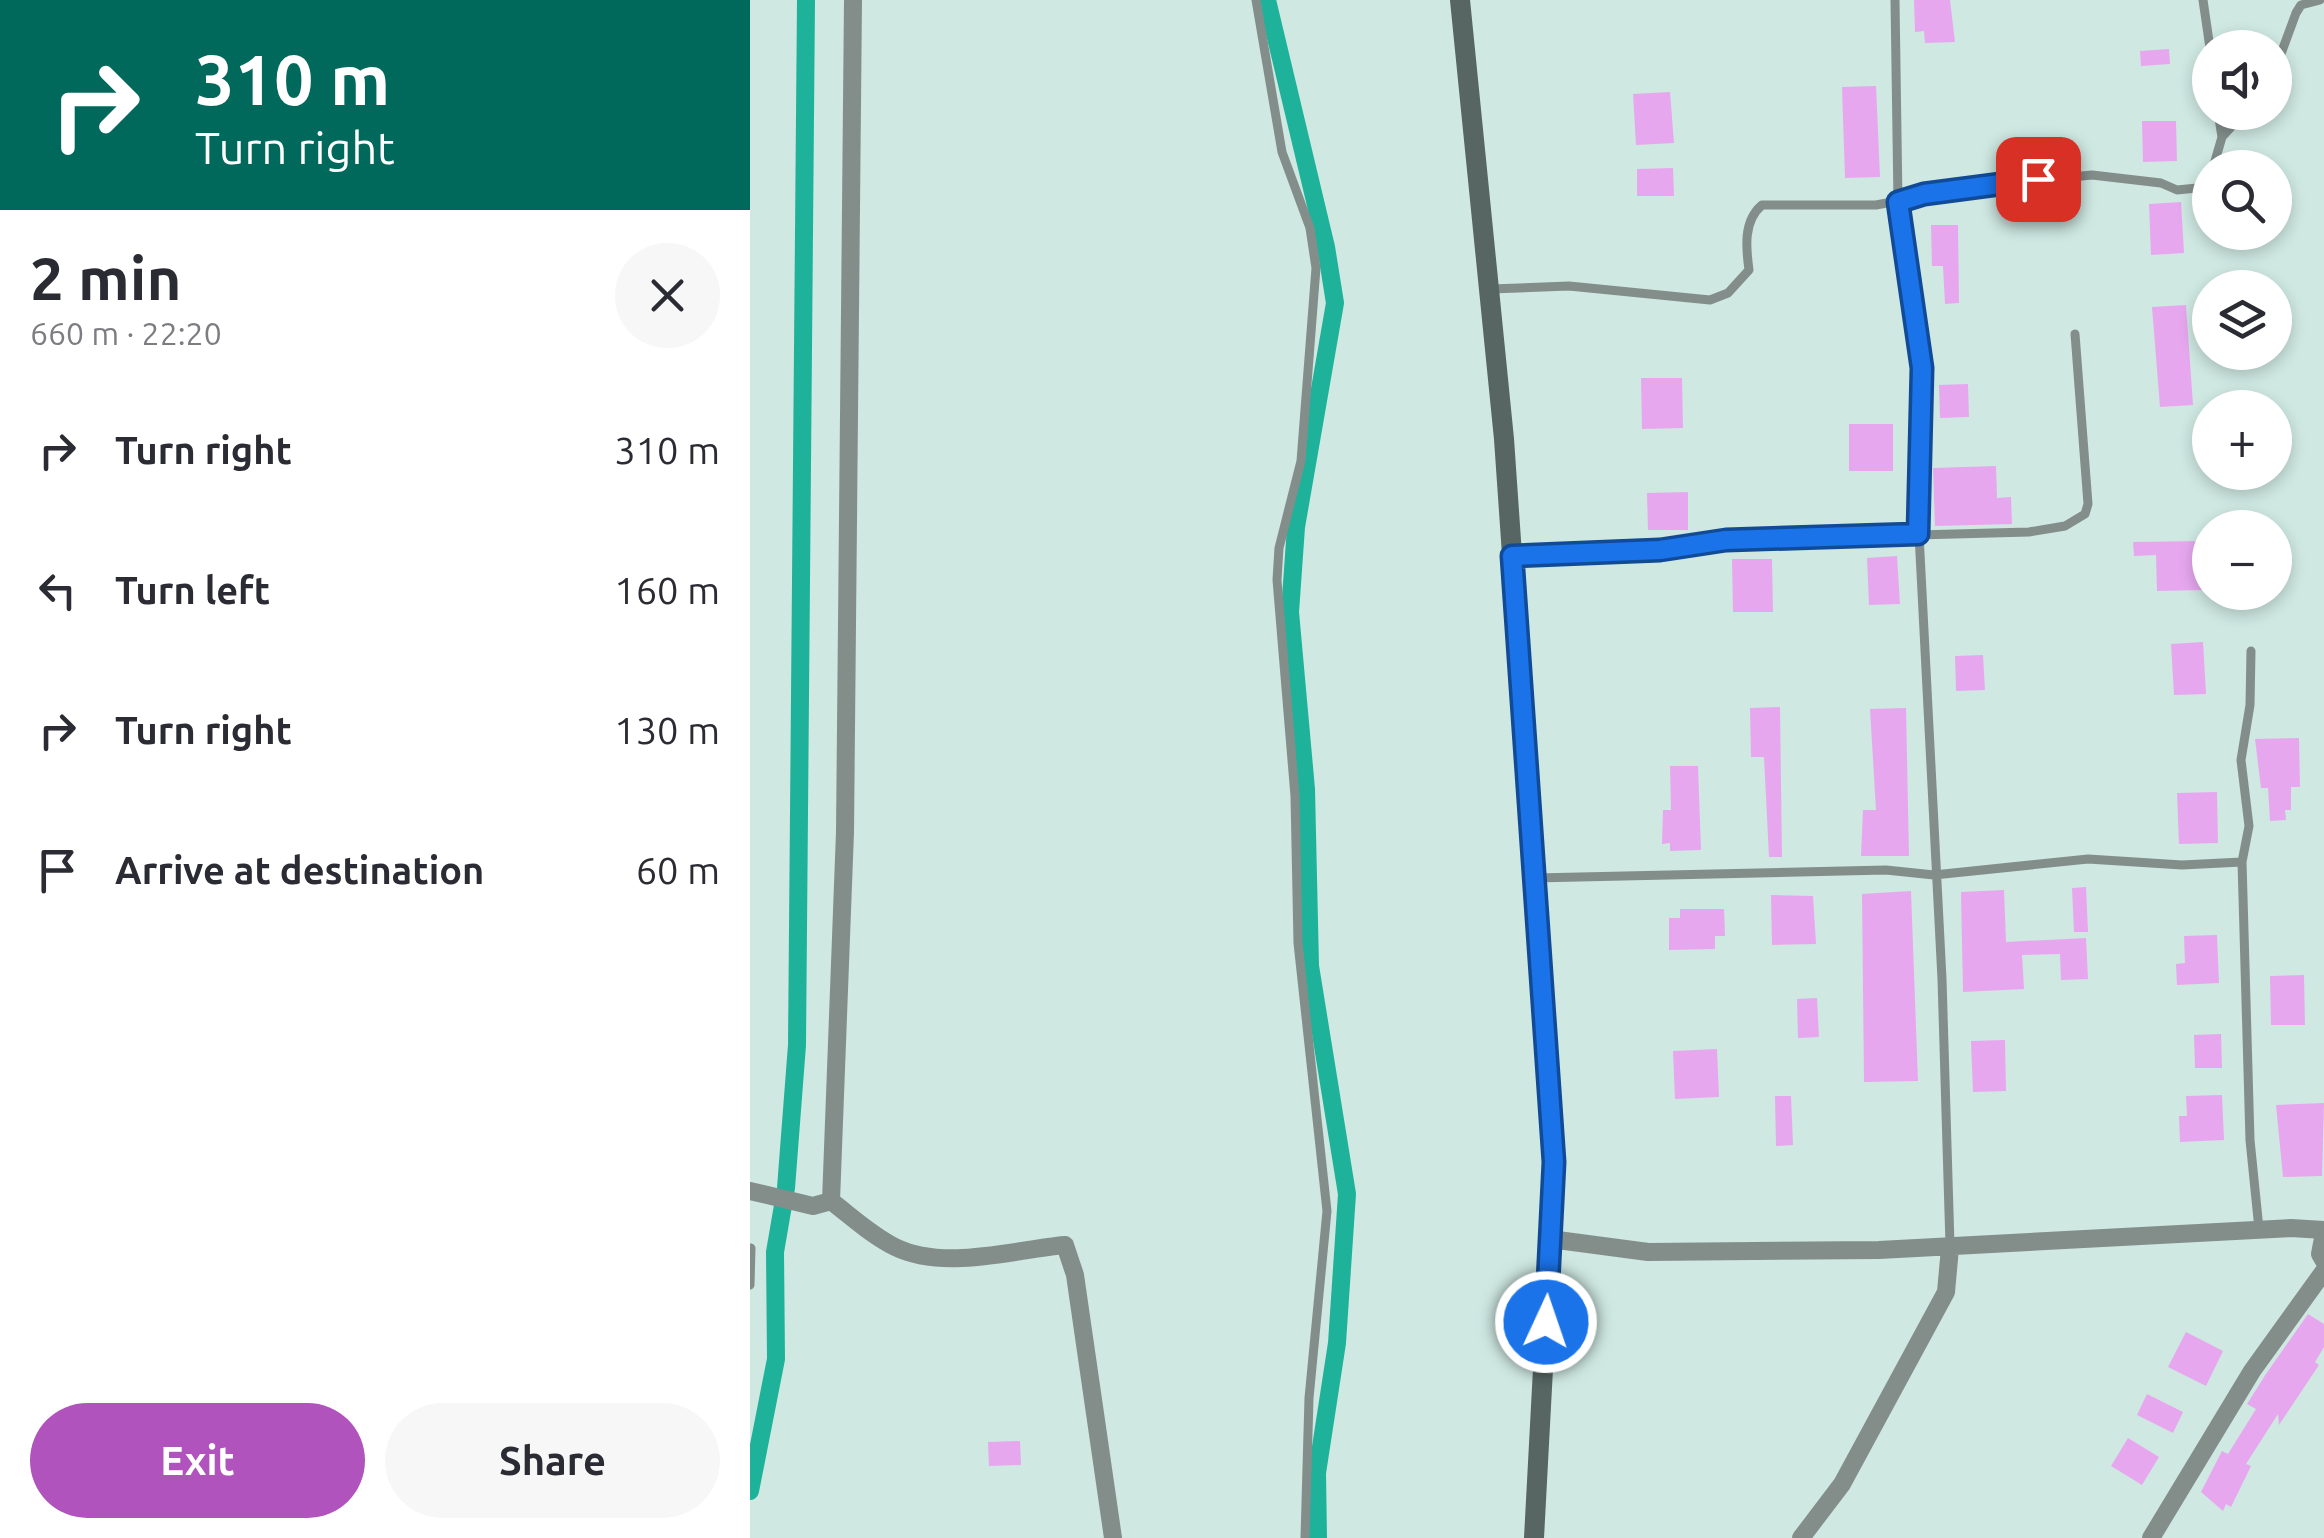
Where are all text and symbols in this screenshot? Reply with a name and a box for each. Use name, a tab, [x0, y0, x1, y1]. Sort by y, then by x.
map controls	[2192, 30, 2292, 610]
button: sound	[2192, 30, 2292, 130]
icon: right	[30, 40, 160, 170]
text: 310 m	[195, 40, 390, 118]
text: Turn right	[195, 122, 395, 173]
pin	[1996, 137, 2081, 222]
button: search	[2192, 150, 2292, 250]
icon: arrive	[2011, 152, 2066, 207]
button: close	[615, 243, 720, 348]
text: 2 min	[30, 244, 182, 311]
button: layers	[2192, 270, 2292, 370]
text: 660 m · 22:20	[30, 315, 222, 351]
button: +	[2192, 390, 2292, 490]
icon: right	[30, 423, 85, 478]
text: Turn right	[115, 429, 292, 471]
text: 310 m	[614, 429, 720, 471]
button: −	[2192, 510, 2292, 610]
icon: left	[30, 563, 85, 618]
text: Turn left	[115, 569, 270, 611]
text: 160 m	[614, 569, 720, 611]
icon: right	[30, 703, 85, 758]
text: Turn right	[115, 709, 292, 751]
text: 130 m	[614, 709, 720, 751]
icon: arrive	[30, 843, 85, 898]
text: Arrive at destination	[115, 849, 484, 891]
text: 60 m	[636, 849, 720, 891]
position arrow	[1494, 1270, 1598, 1374]
button: Exit	[30, 1403, 365, 1518]
button: Share	[385, 1403, 720, 1518]

